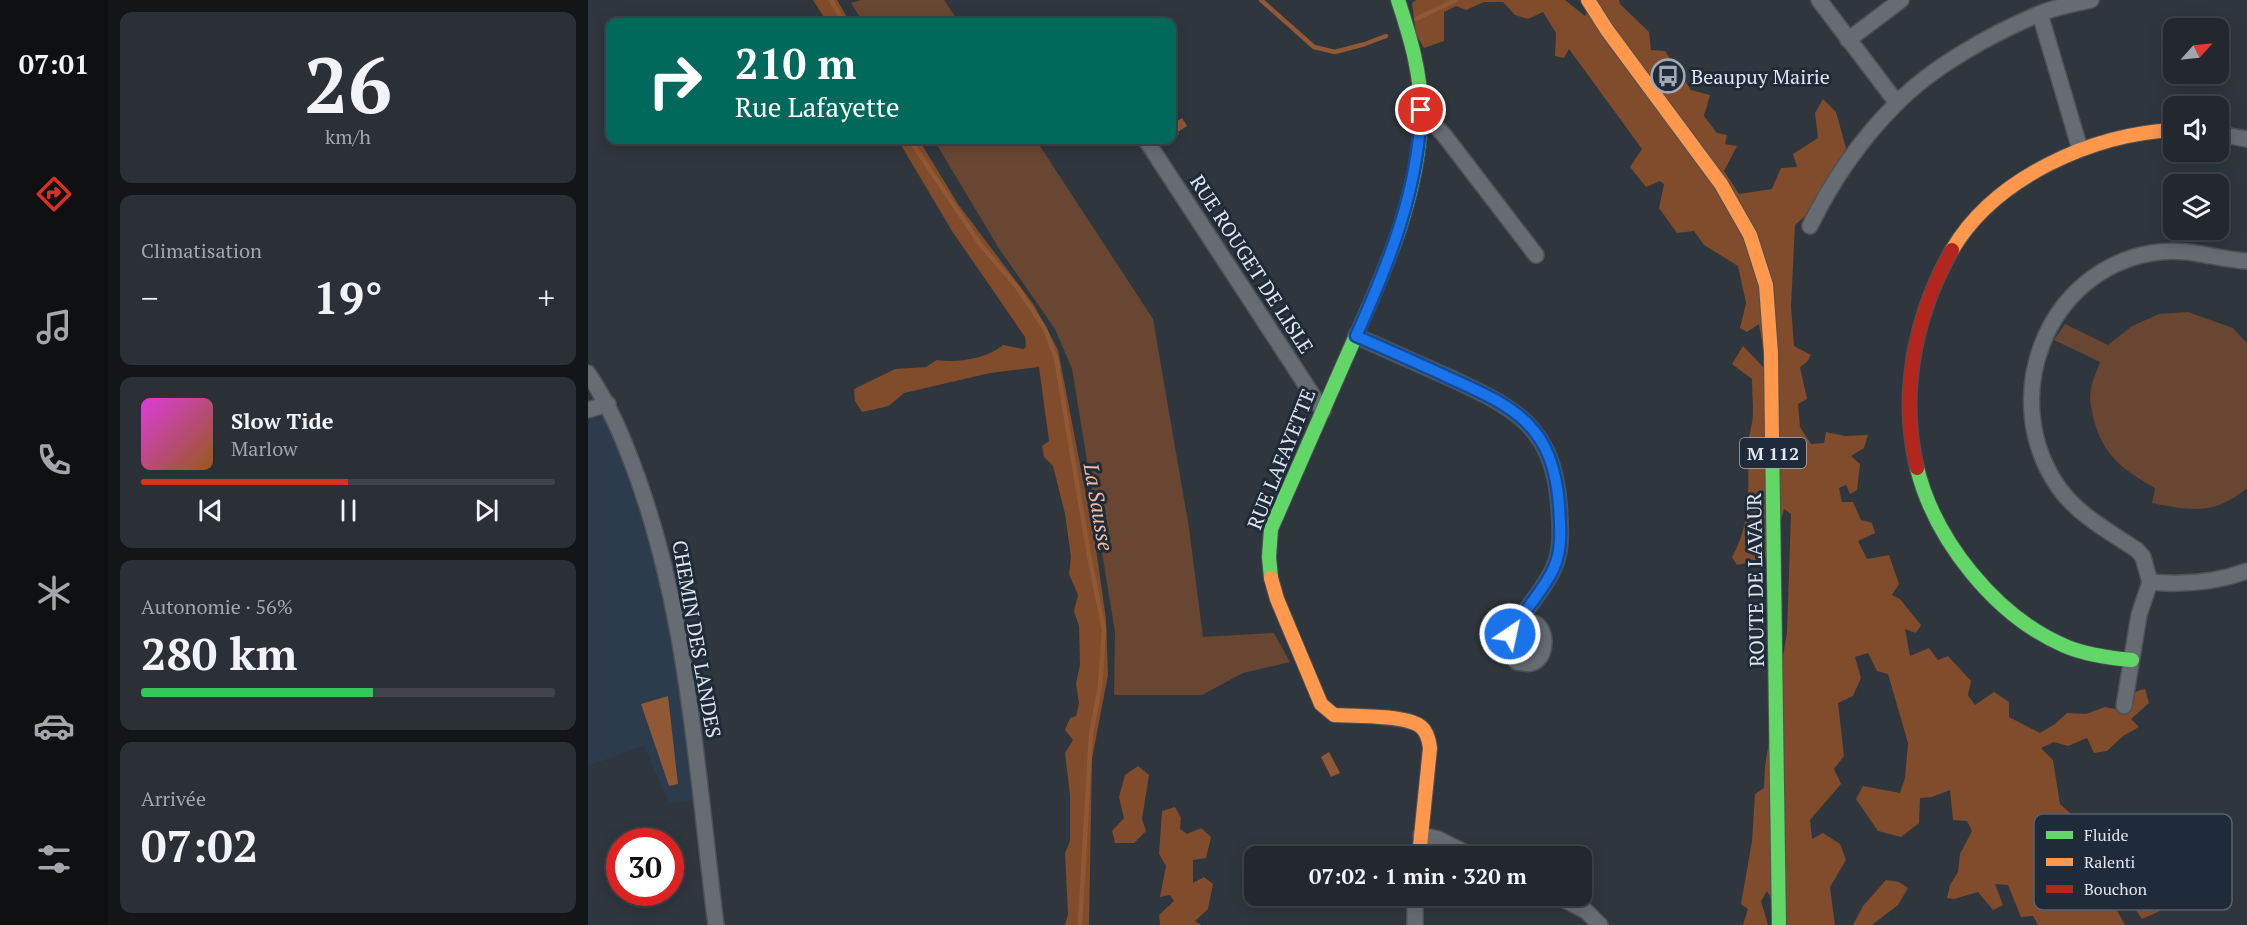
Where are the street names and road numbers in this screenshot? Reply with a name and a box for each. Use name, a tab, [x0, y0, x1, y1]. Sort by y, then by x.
street label: RUE ROUGET DE LISLE	[1184, 170, 1320, 358]
street label: RUE LAFAYETTE	[1240, 385, 1322, 533]
road number: M 112	[1740, 438, 1806, 468]
street label: ROUTE DE LAVAUR	[1740, 493, 1770, 667]
street label: CHEMIN DES LANDES	[666, 538, 728, 740]

